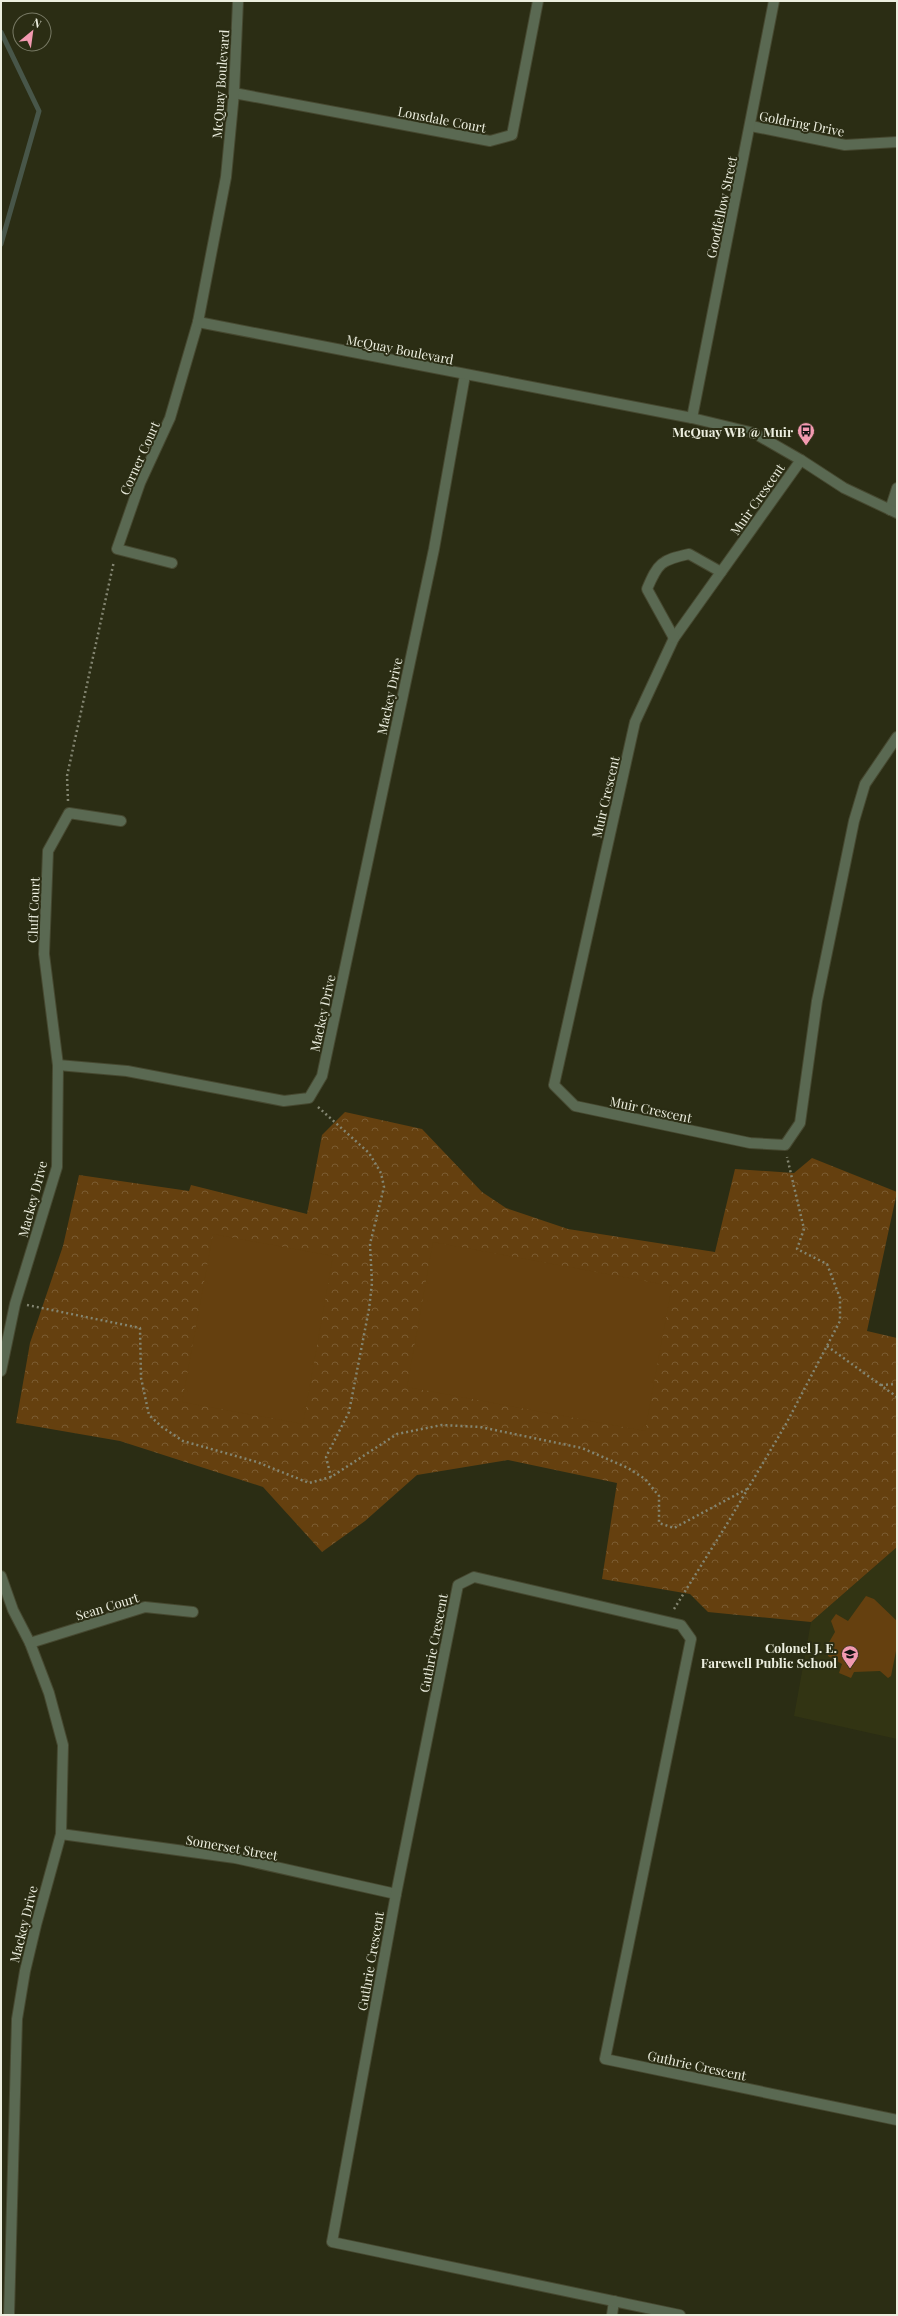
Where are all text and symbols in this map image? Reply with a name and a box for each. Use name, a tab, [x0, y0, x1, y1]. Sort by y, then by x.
north arrow	[12, 12, 52, 52]
text: N	[30, 14, 44, 31]
street label: McQuay Boulevard	[208, 29, 232, 139]
street label: Lonsdale Court	[396, 102, 488, 136]
street label: Goldring Drive	[758, 106, 846, 140]
street label: Goodfellow Street	[702, 154, 740, 260]
street label: McQuay Boulevard	[345, 330, 456, 368]
street label: Corner Court	[115, 418, 163, 498]
bus stop icon: McQuay WB @ Muir	[796, 421, 816, 446]
place label: McQuay WB @ Muir	[672, 423, 793, 440]
street label: Muir Crescent	[726, 460, 788, 538]
street label: Mackey Drive	[373, 655, 406, 736]
street label: Muir Crescent	[587, 754, 623, 840]
street label: Cluff Court	[23, 876, 43, 943]
street label: Mackey Drive	[306, 972, 339, 1053]
street label: Muir Crescent	[608, 1092, 694, 1126]
street label: Mackey Drive	[14, 1158, 50, 1239]
street label: Sean Court	[73, 1588, 141, 1624]
street label: Guthrie Crescent	[415, 1592, 451, 1694]
place label: Colonel J. E. Farewell Public School	[701, 1639, 837, 1671]
school or university icon: Colonel J. E. Farewell Public School	[840, 1644, 860, 1669]
street label: Somerset Street	[185, 1831, 280, 1864]
street label: Mackey Drive	[5, 1883, 41, 1964]
street label: Guthrie Crescent	[353, 1910, 387, 2012]
street label: Guthrie Crescent	[646, 2046, 748, 2084]

